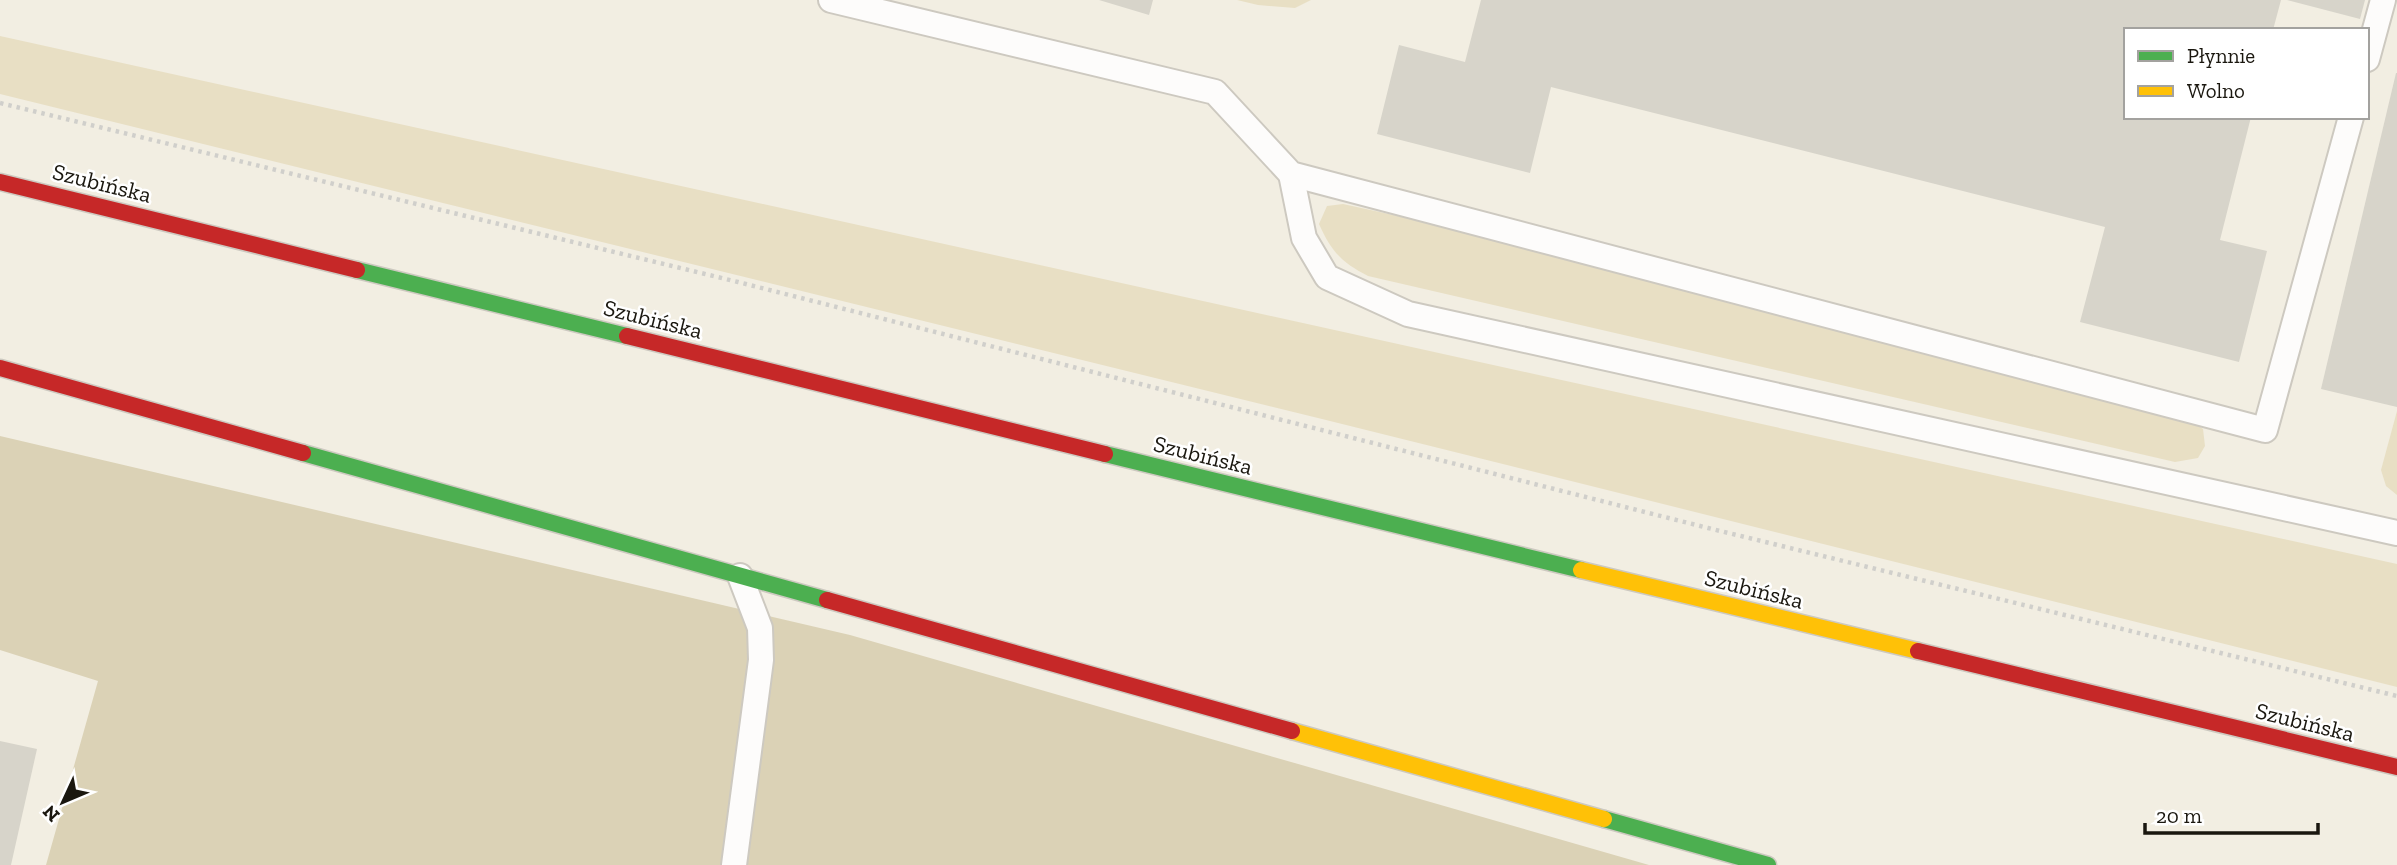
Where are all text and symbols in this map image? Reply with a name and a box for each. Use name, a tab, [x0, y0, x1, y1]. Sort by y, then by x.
legend	[2124, 28, 2369, 119]
text: Płynnie	[2187, 43, 2255, 68]
text: Wolno	[2187, 78, 2245, 103]
street label: Szubińska	[50, 157, 154, 209]
street label: Szubińska	[601, 293, 705, 345]
street label: Szubińska	[1151, 429, 1255, 481]
street label: Szubińska	[1702, 563, 1806, 615]
street label: Szubińska	[2253, 696, 2357, 748]
north arrow	[28, 767, 98, 837]
scale bar	[2145, 792, 2318, 836]
text: N	[38, 800, 64, 827]
text: 20 m	[2156, 803, 2202, 828]

